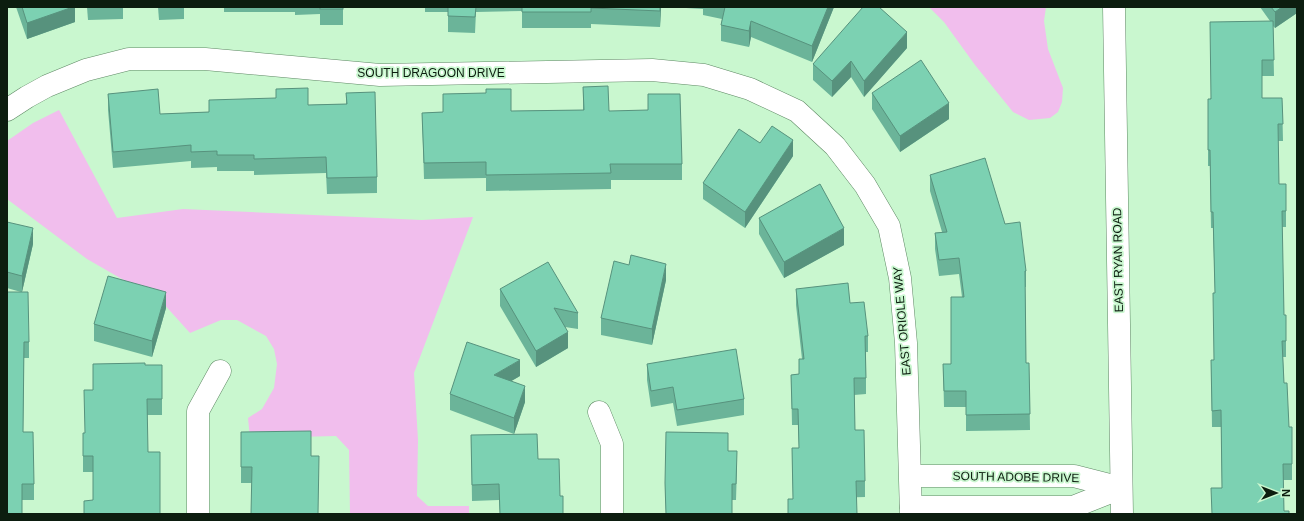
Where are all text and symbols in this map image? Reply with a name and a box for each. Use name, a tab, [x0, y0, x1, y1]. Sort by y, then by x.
street label: SOUTH DRAGOON DRIVE	[357, 66, 505, 80]
street label: EAST RYAN ROAD	[1110, 207, 1126, 312]
street label: EAST ORIOLE WAY	[890, 266, 914, 376]
street label: SOUTH ADOBE DRIVE	[953, 469, 1079, 485]
north arrow	[1256, 473, 1296, 513]
text: N	[1280, 489, 1292, 497]

